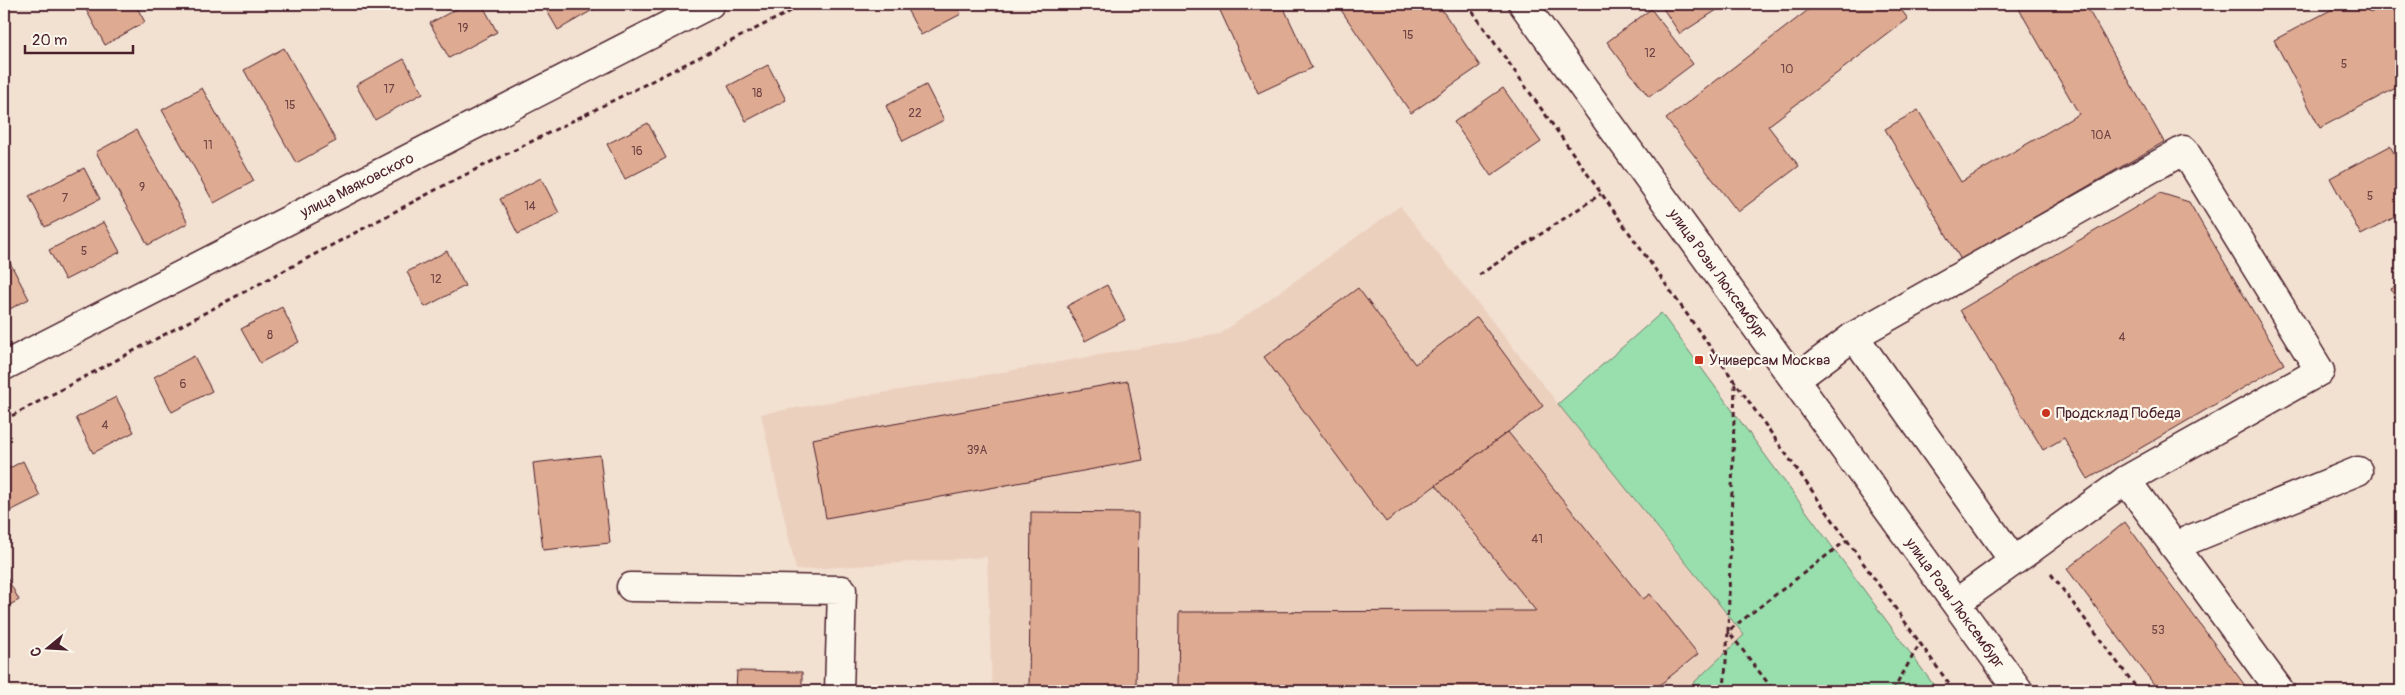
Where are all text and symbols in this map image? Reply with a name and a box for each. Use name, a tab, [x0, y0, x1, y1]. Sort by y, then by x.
house number: 19	[458, 21, 468, 36]
scale bar	[25, 22, 132, 54]
house number: 15	[1402, 28, 1414, 43]
text: 20 m	[32, 31, 67, 50]
house number: 12	[1644, 46, 1656, 61]
house number: 5	[2341, 57, 2347, 72]
house number: 10	[1781, 62, 1793, 77]
house number: 17	[383, 82, 395, 97]
house number: 18	[752, 86, 762, 101]
house number: 15	[284, 98, 296, 113]
house number: 22	[908, 106, 922, 121]
house number: 10А	[2091, 128, 2112, 143]
house number: 11	[203, 138, 213, 153]
house number: 16	[631, 144, 643, 159]
street label: улица Маяковского	[296, 149, 417, 223]
house number: 9	[139, 180, 145, 195]
house number: 5	[2367, 189, 2373, 204]
house number: 7	[62, 191, 69, 206]
house number: 14	[524, 199, 536, 214]
street label: улица Розы Люксембург	[1663, 204, 1771, 343]
house number: 5	[81, 244, 87, 259]
house number: 12	[430, 272, 442, 287]
house number: 8	[267, 328, 273, 343]
house number: 4	[2119, 330, 2126, 345]
place label: Универсам Москва	[1709, 351, 1830, 370]
marker: Универсам Москва	[1693, 354, 1705, 366]
house number: 6	[180, 377, 187, 392]
place label: Продсклад Победа	[2056, 404, 2181, 423]
marker: Продсклад Победа	[2040, 407, 2052, 419]
house number: 4	[102, 418, 109, 433]
house number: 39А	[967, 443, 988, 458]
house number: 41	[1531, 532, 1543, 547]
street label: улица Розы Люксембург	[1900, 533, 2008, 672]
north arrow	[22, 622, 72, 672]
house number: 53	[2151, 623, 2165, 638]
text: С	[27, 645, 46, 659]

